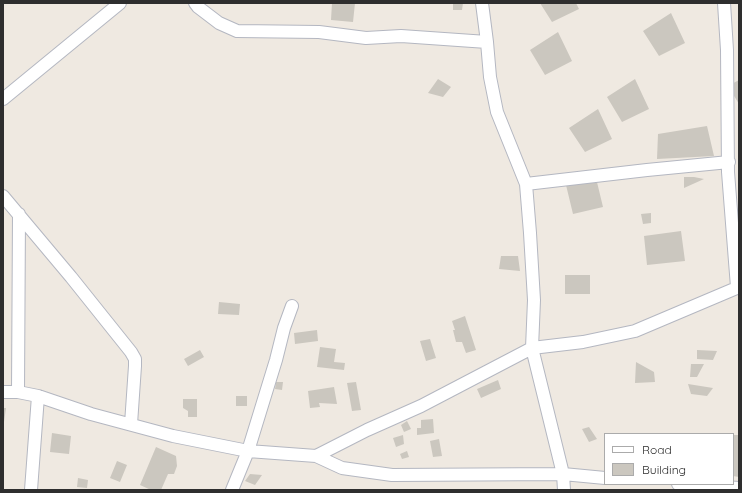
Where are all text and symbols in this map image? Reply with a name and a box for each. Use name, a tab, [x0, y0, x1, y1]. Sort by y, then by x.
legend	[604, 433, 734, 485]
text: Road	[642, 442, 672, 457]
text: Building	[642, 462, 686, 477]

